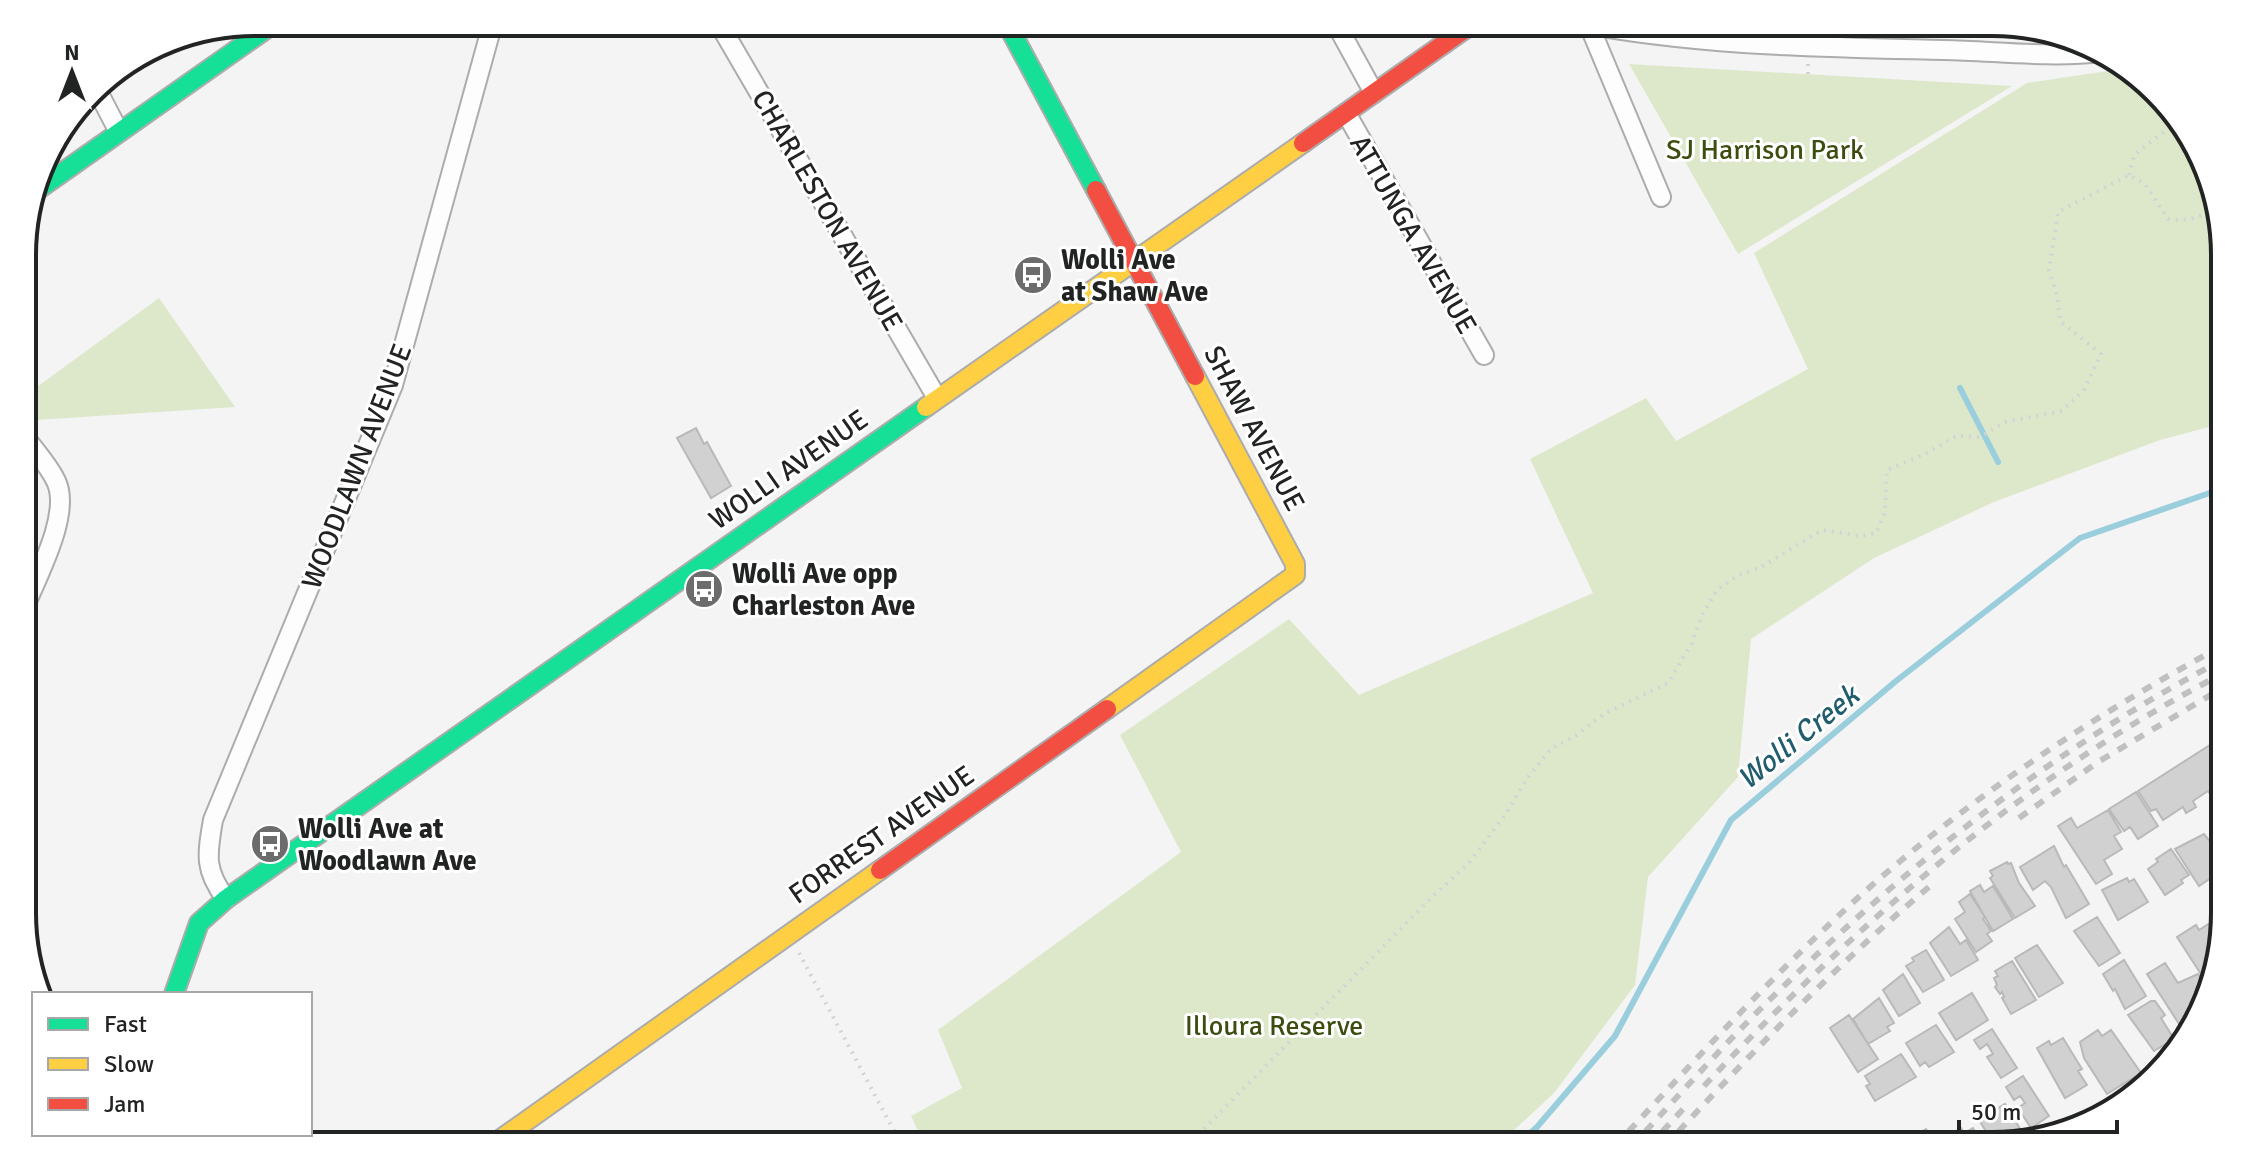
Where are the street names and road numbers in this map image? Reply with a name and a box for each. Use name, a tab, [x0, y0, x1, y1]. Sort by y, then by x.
street label: CHARLESTON AVENUE	[744, 84, 910, 337]
street label: ATTUNGA AVENUE	[1342, 129, 1484, 340]
street label: WOODLAWN AVENUE	[295, 339, 419, 594]
street label: SHAW AVENUE	[1196, 340, 1312, 517]
street label: WOLLI AVENUE	[703, 402, 875, 537]
street label: FORREST AVENUE	[782, 758, 981, 911]

